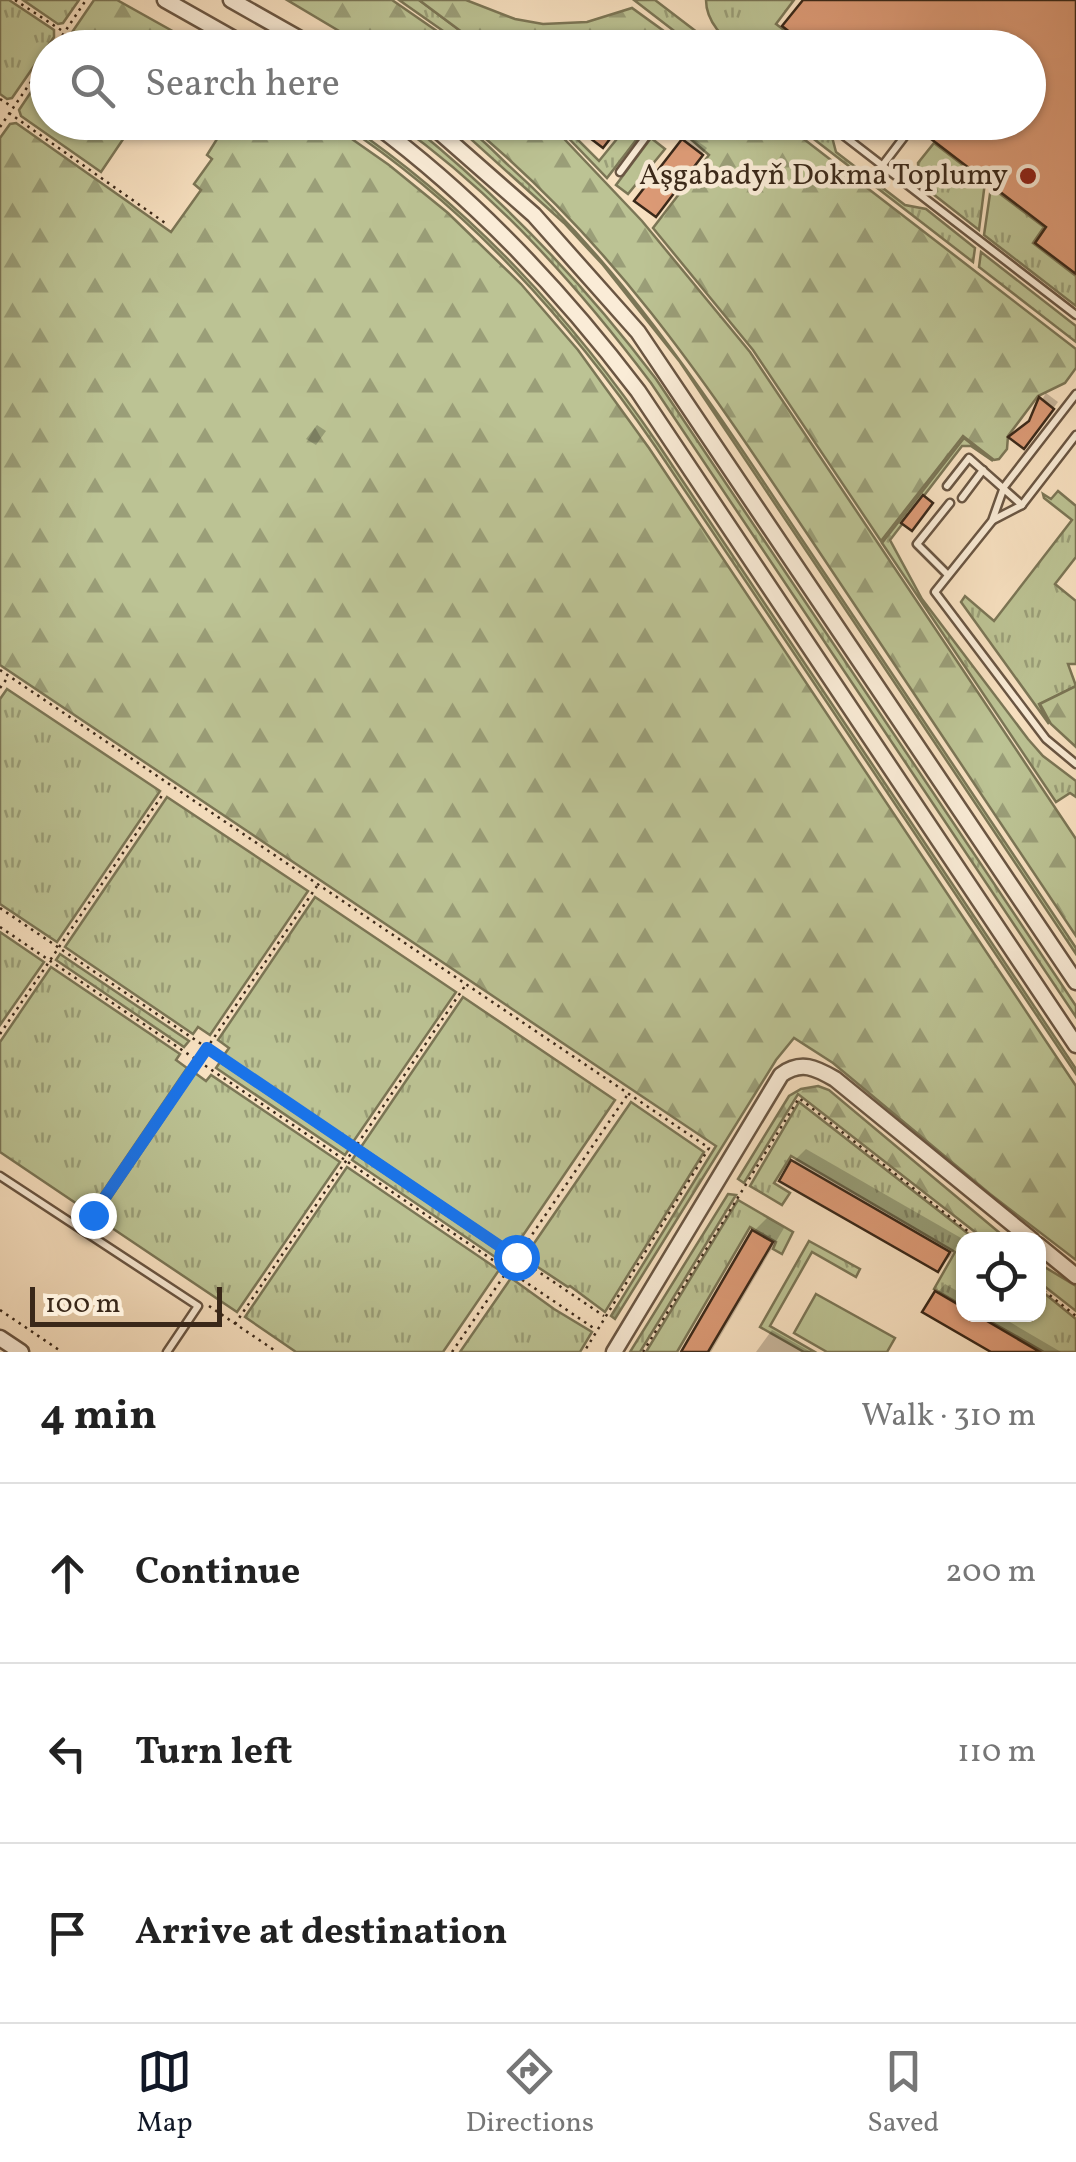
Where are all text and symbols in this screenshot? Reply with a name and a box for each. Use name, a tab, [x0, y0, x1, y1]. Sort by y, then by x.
search box	[30, 30, 1046, 140]
icon: search	[65, 58, 120, 113]
text: Search here	[145, 59, 340, 112]
place label: Aşgabadyň Dokma Toplumy	[639, 155, 1008, 197]
marker: Aşgabadyň Dokma Toplumy	[1017, 165, 1039, 187]
route end	[71, 1193, 117, 1239]
map controls	[956, 1232, 1046, 1322]
button: locate	[956, 1232, 1046, 1322]
route start	[494, 1235, 540, 1281]
scale bar	[30, 1282, 222, 1326]
text: 100 m	[45, 1285, 120, 1324]
text: 4 min	[40, 1388, 157, 1447]
text: Walk · 310 m	[861, 1395, 1036, 1439]
icon: ahead	[40, 1546, 95, 1601]
text: Continue	[135, 1547, 300, 1600]
text: 200 m	[945, 1551, 1036, 1595]
icon: left	[40, 1726, 95, 1781]
text: Turn left	[135, 1727, 292, 1780]
text: 110 m	[957, 1731, 1036, 1775]
icon: arrive	[40, 1906, 95, 1961]
text: Arrive at destination	[135, 1907, 508, 1960]
tab: Map	[137, 2044, 193, 2143]
tab: Directions	[466, 2044, 594, 2143]
tab: Saved	[867, 2044, 939, 2143]

